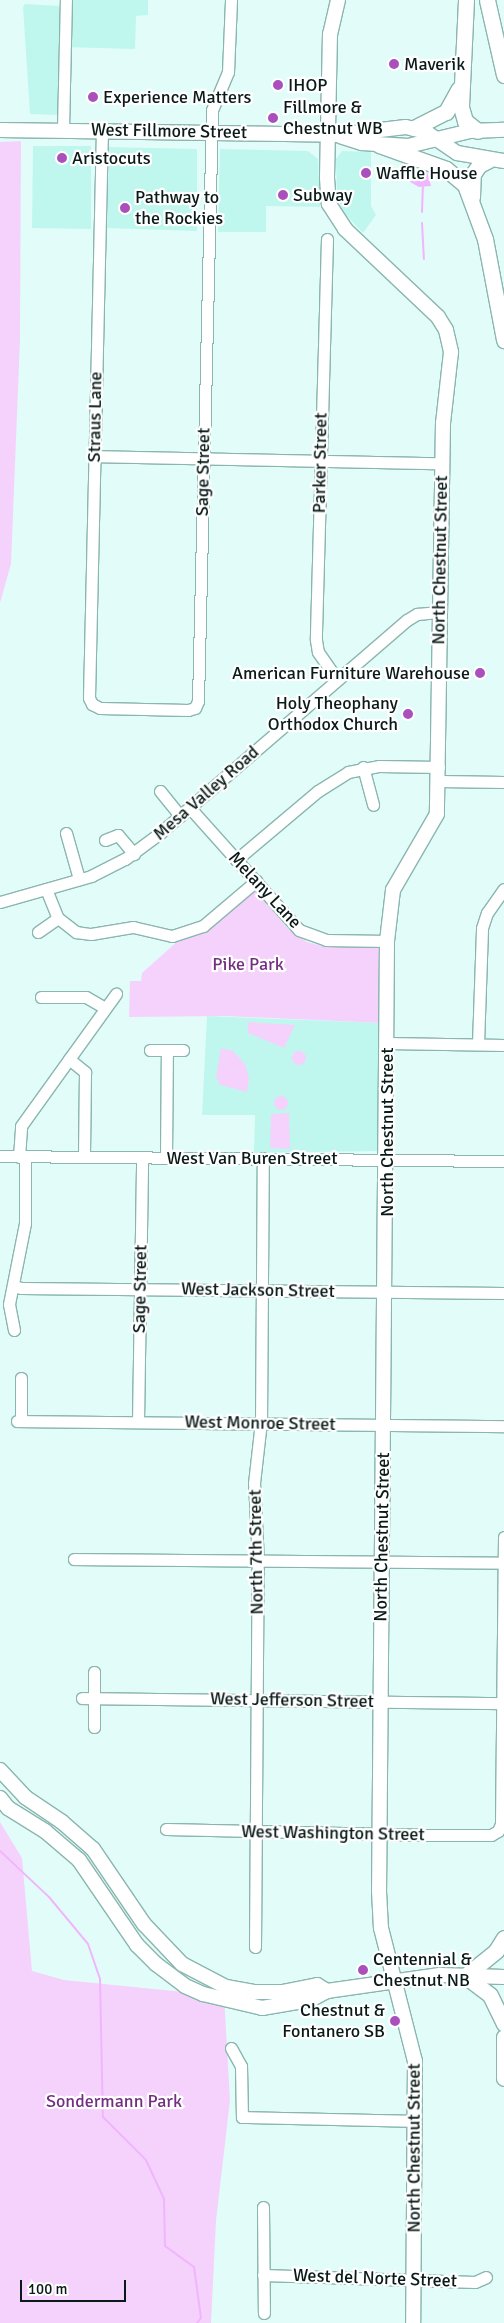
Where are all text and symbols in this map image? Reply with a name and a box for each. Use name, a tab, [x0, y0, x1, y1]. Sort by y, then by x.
place label: Maverik	[404, 53, 465, 75]
marker: Maverik	[388, 58, 400, 70]
place label: IHOP	[288, 74, 327, 96]
marker: IHOP	[272, 79, 284, 91]
place label: Experience Matters	[103, 86, 251, 108]
marker: Experience Matters	[87, 91, 99, 103]
place label: Fillmore & Chestnut WB	[283, 97, 383, 140]
marker: Fillmore & Chestnut WB	[267, 112, 279, 124]
street label: West Fillmore Street	[91, 119, 247, 143]
place label: Aristocuts	[72, 147, 151, 169]
marker: Aristocuts	[56, 152, 68, 164]
place label: Waffle House	[376, 162, 477, 184]
marker: Waffle House	[360, 167, 372, 179]
place label: Subway	[293, 184, 352, 206]
place label: Pathway to the Rockies	[135, 187, 223, 230]
marker: Subway	[277, 189, 289, 201]
marker: Pathway to the Rockies	[119, 202, 131, 214]
street label: Straus Lane	[83, 371, 107, 463]
street label: Parker Street	[308, 412, 332, 514]
street label: Sage Street	[191, 428, 215, 516]
street label: North Chestnut Street	[428, 475, 452, 645]
place label: American Furniture Warehouse	[232, 662, 470, 684]
marker: American Furniture Warehouse	[474, 667, 486, 679]
place label: Holy Theophany Orthodox Church	[268, 693, 398, 736]
marker: Holy Theophany Orthodox Church	[402, 708, 414, 720]
street label: Mesa Valley Road	[149, 741, 263, 845]
street label: Melany Lane	[224, 847, 306, 933]
park label: Pike Park	[212, 953, 284, 975]
street label: North Chestnut Street	[376, 1047, 398, 1217]
street label: West Van Buren Street	[167, 1147, 337, 1169]
street label: Sage Street	[128, 1245, 152, 1333]
street label: West Jackson Street	[181, 1278, 335, 1302]
street label: West Monroe Street	[184, 1411, 336, 1435]
street label: North Chestnut Street	[370, 1452, 394, 1622]
street label: North 7th Street	[244, 1489, 268, 1615]
street label: West Jefferson Street	[210, 1688, 374, 1712]
street label: West Washington Street	[241, 1821, 425, 1845]
place label: Centennial & Chestnut NB	[373, 1949, 472, 1992]
marker: Centennial & Chestnut NB	[357, 1964, 369, 1976]
place label: Chestnut & Fontanero SB	[282, 2000, 385, 2042]
marker: Chestnut & Fontanero SB	[389, 2015, 401, 2027]
street label: North Chestnut Street	[403, 2063, 425, 2233]
park label: Sondermann Park	[46, 2090, 182, 2112]
street label: West del Norte Street	[293, 2264, 457, 2292]
scale bar	[22, 2270, 129, 2302]
text: 100 m	[28, 2280, 68, 2298]

